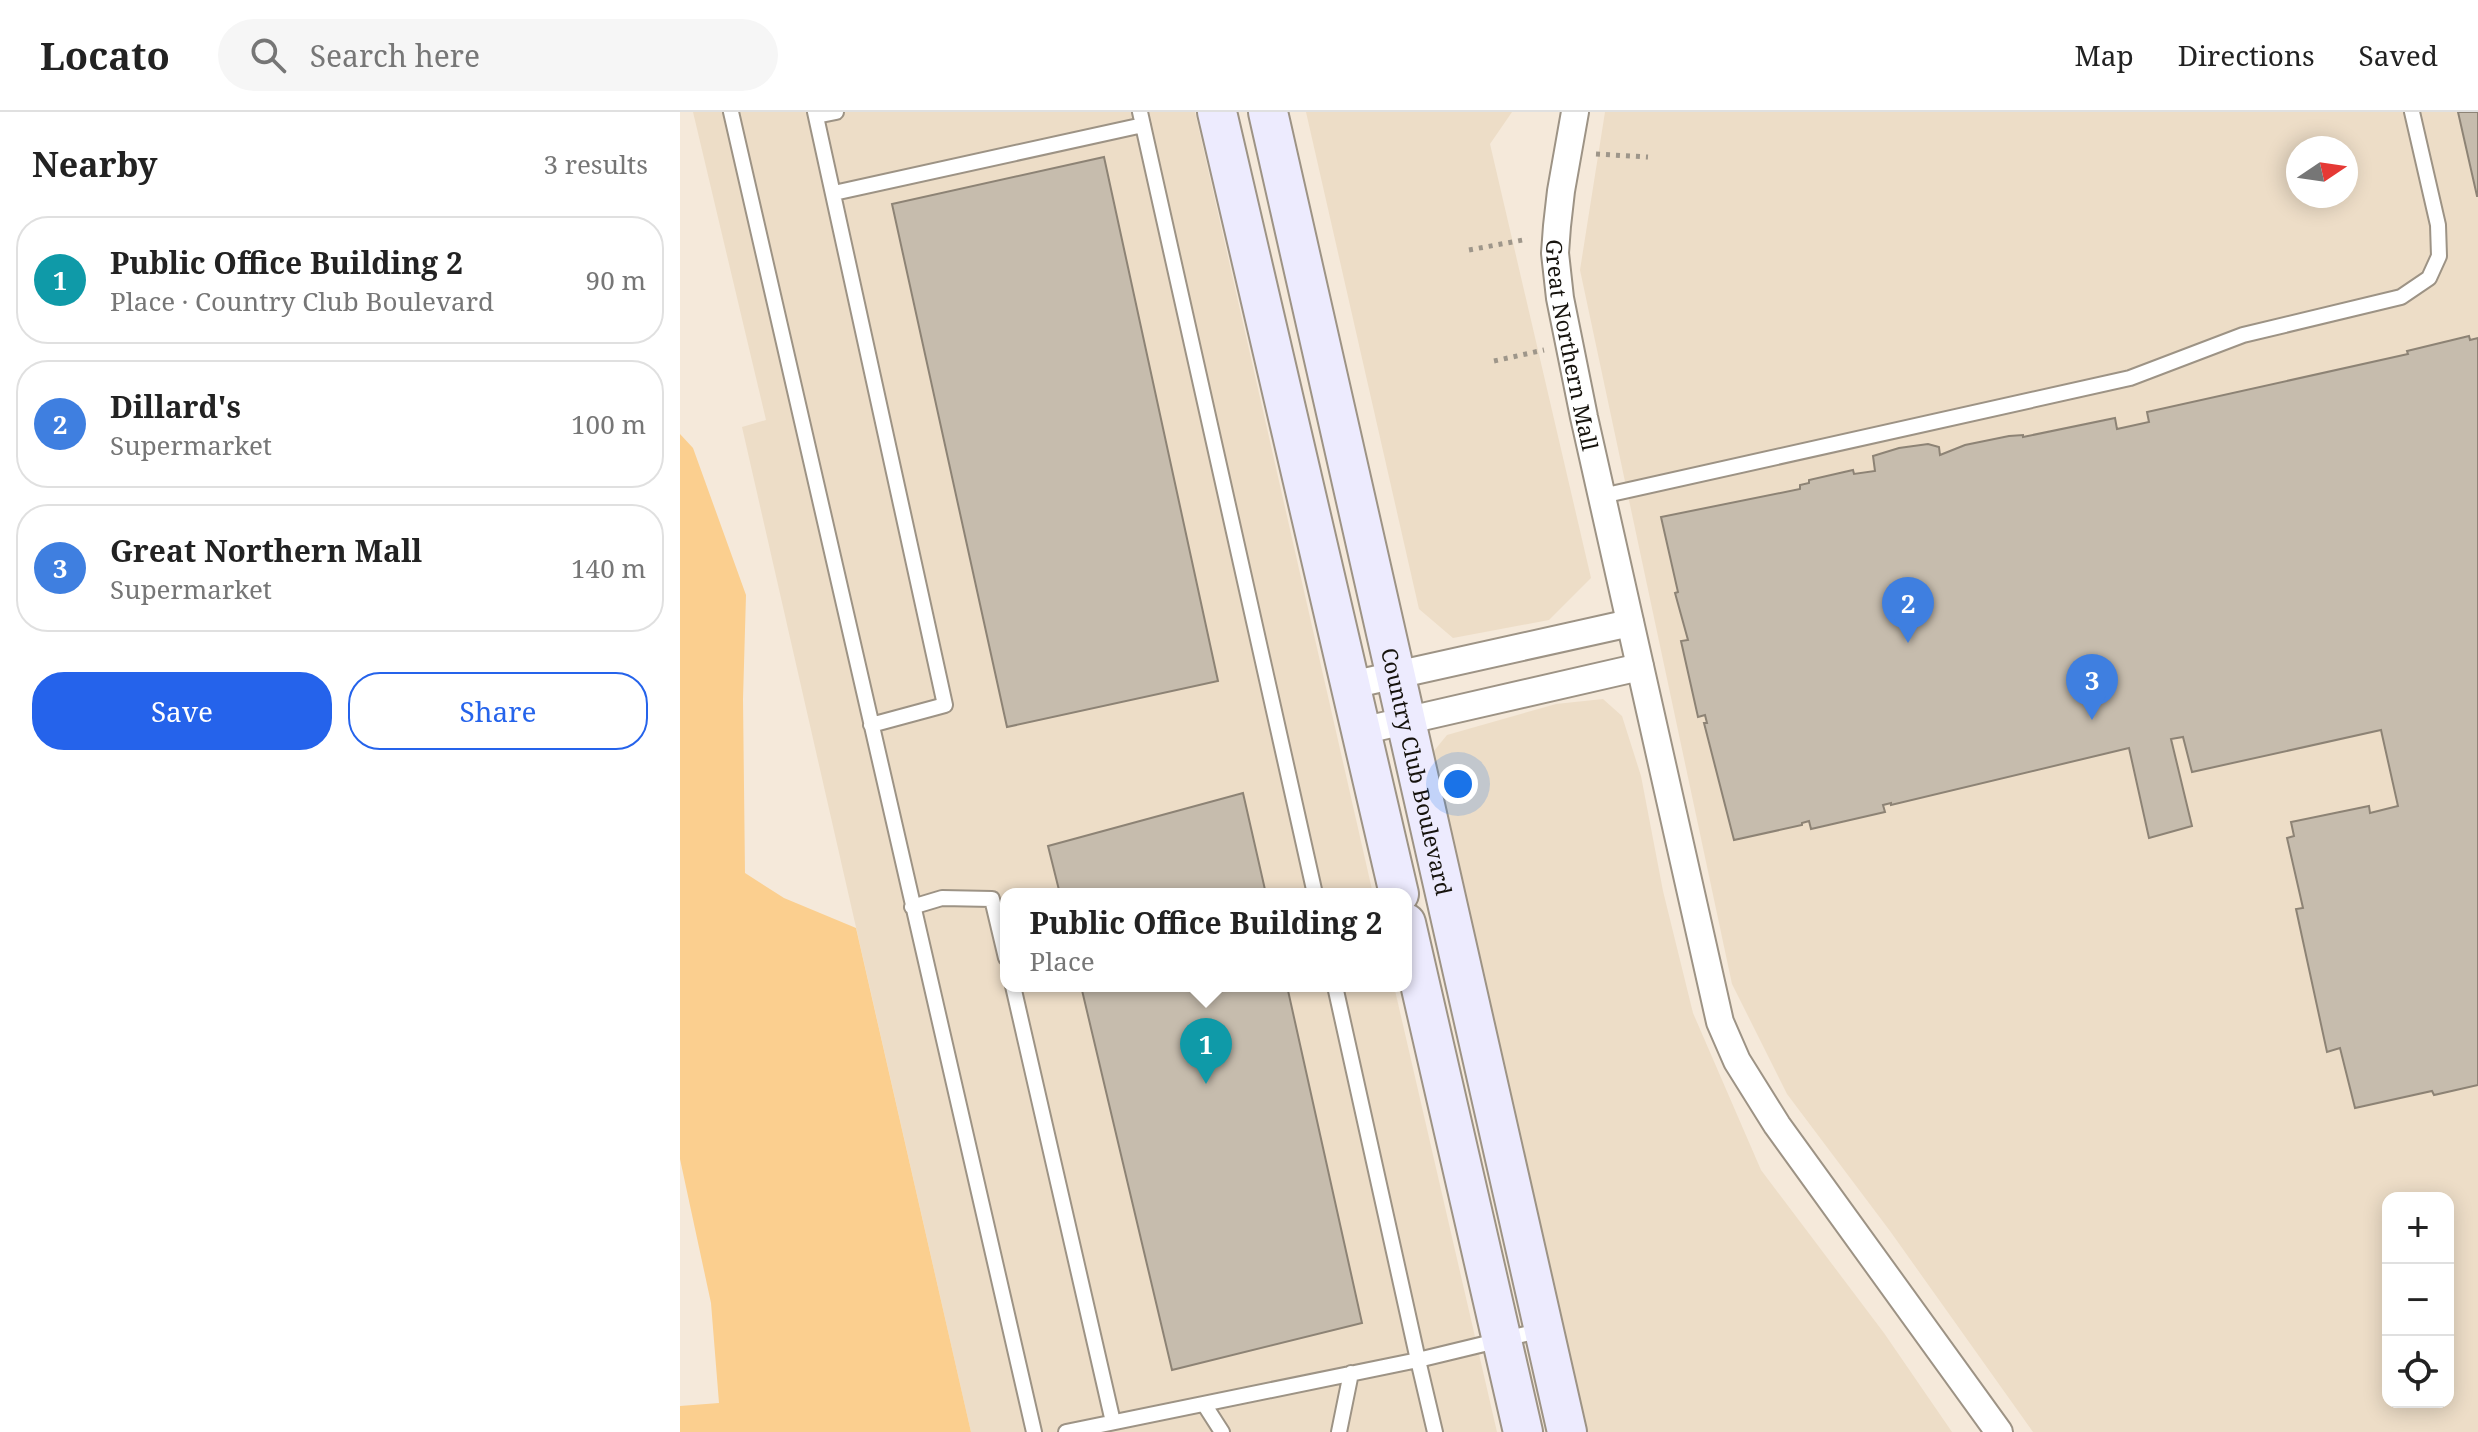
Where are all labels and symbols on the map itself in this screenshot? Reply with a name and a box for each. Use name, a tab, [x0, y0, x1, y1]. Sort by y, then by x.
north arrow	[2286, 136, 2358, 208]
street label: Great Northern Mall	[1540, 238, 1606, 453]
pin: 2	[1882, 577, 1934, 643]
street label: Country Club Boulevard	[1375, 645, 1460, 898]
pin: 3	[2066, 654, 2118, 720]
your location	[1438, 764, 1478, 804]
pin: 1	[1180, 1018, 1232, 1084]

